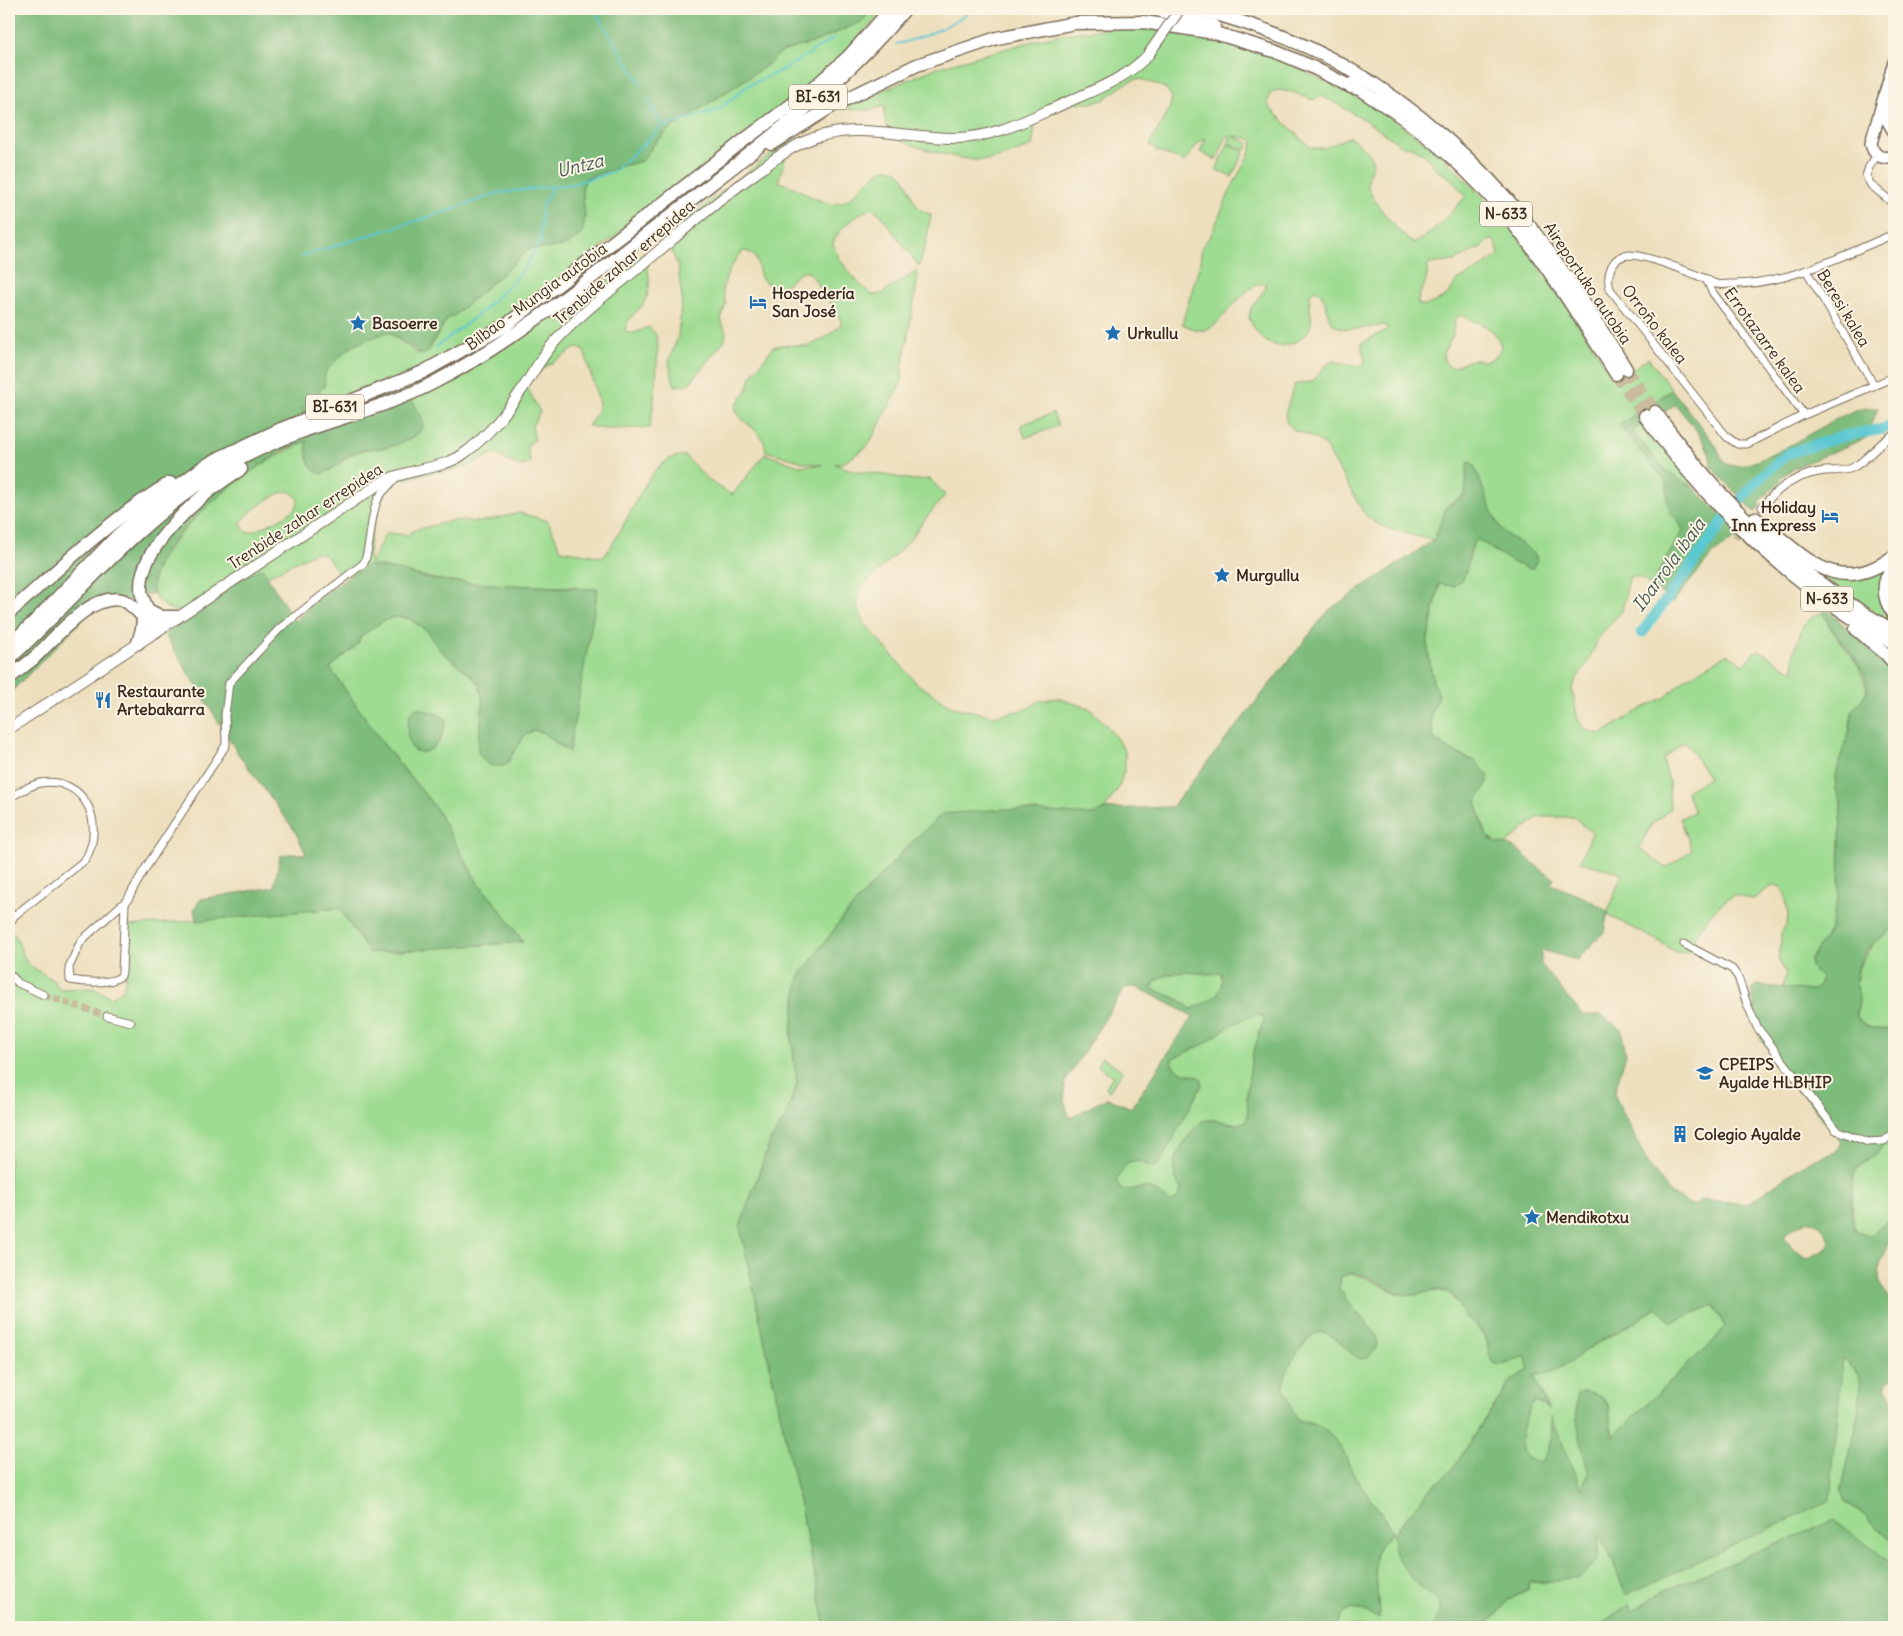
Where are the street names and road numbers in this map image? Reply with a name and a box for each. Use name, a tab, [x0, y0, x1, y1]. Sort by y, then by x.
road number: BI-631	[789, 84, 847, 110]
street label: Trenbide zahar errepidea	[549, 195, 699, 329]
road number: N-633	[1480, 202, 1532, 226]
street label: Aireportuko autobia	[1540, 218, 1636, 348]
street label: Bilbao - Mungia autobia	[461, 238, 611, 354]
street label: Beresi kalea	[1813, 266, 1875, 350]
street label: Orroño kalea	[1618, 280, 1692, 368]
street label: Errotazarre kalea	[1720, 283, 1810, 397]
road number: BI-631	[306, 394, 364, 420]
street label: Trenbide zahar errepidea	[224, 458, 386, 574]
road number: N-633	[1801, 586, 1853, 612]

